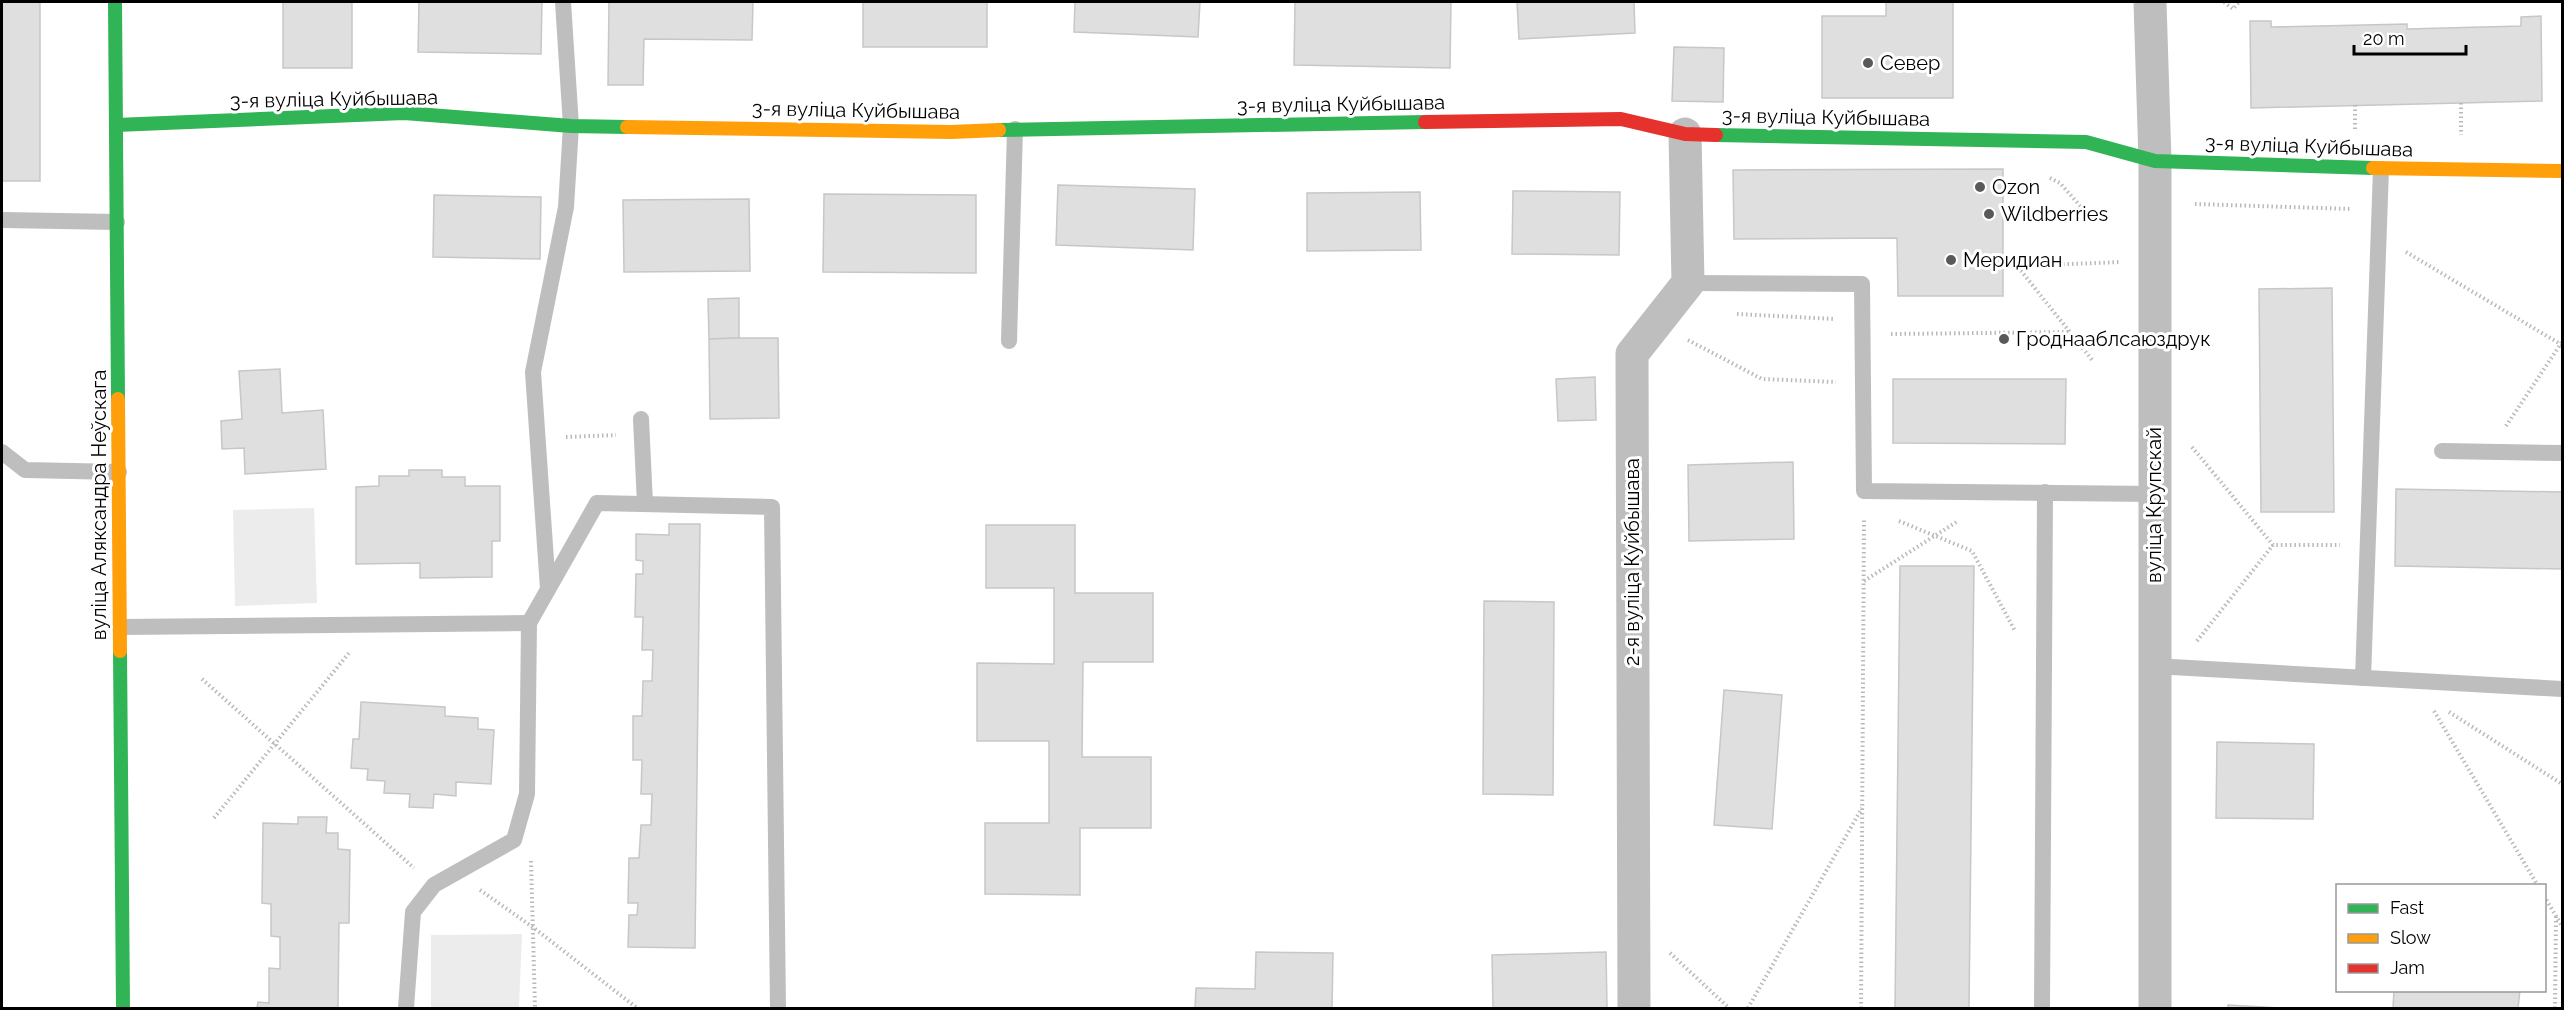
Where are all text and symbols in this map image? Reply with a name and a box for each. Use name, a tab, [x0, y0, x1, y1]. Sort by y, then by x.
scale bar	[2354, 18, 2466, 56]
text: 20 m	[2363, 28, 2405, 49]
place label: Север	[1880, 51, 1940, 75]
marker: Север	[1861, 56, 1875, 70]
street label: 3-я вуліца Куйбышава	[230, 85, 438, 113]
street label: 3-я вуліца Куйбышава	[1237, 90, 1445, 118]
street label: 3-я вуліца Куйбышава	[752, 96, 960, 124]
street label: 3-я вуліца Куйбышава	[1722, 103, 1930, 131]
street label: 3-я вуліца Куйбышава	[2204, 130, 2414, 162]
place label: Ozon	[1992, 175, 2040, 199]
marker: Ozon	[1973, 180, 1987, 194]
place label: Wildberries	[2001, 202, 2108, 226]
marker: Wildberries	[1982, 207, 1996, 221]
place label: Меридиан	[1963, 248, 2062, 272]
marker: Меридиан	[1944, 253, 1958, 267]
place label: Гроднааблсаюздрук	[2016, 327, 2211, 351]
marker: Гроднааблсаюздрук	[1997, 332, 2011, 346]
street label: вуліца Аляксандра Неўскага	[87, 370, 111, 640]
street label: вуліца Крупскай	[2142, 427, 2166, 583]
street label: 2-я вуліца Куйбышава	[1620, 458, 1644, 666]
legend	[2336, 884, 2546, 992]
text: Fast	[2390, 897, 2424, 918]
text: Slow	[2390, 927, 2431, 948]
text: Jam	[2390, 957, 2425, 978]

